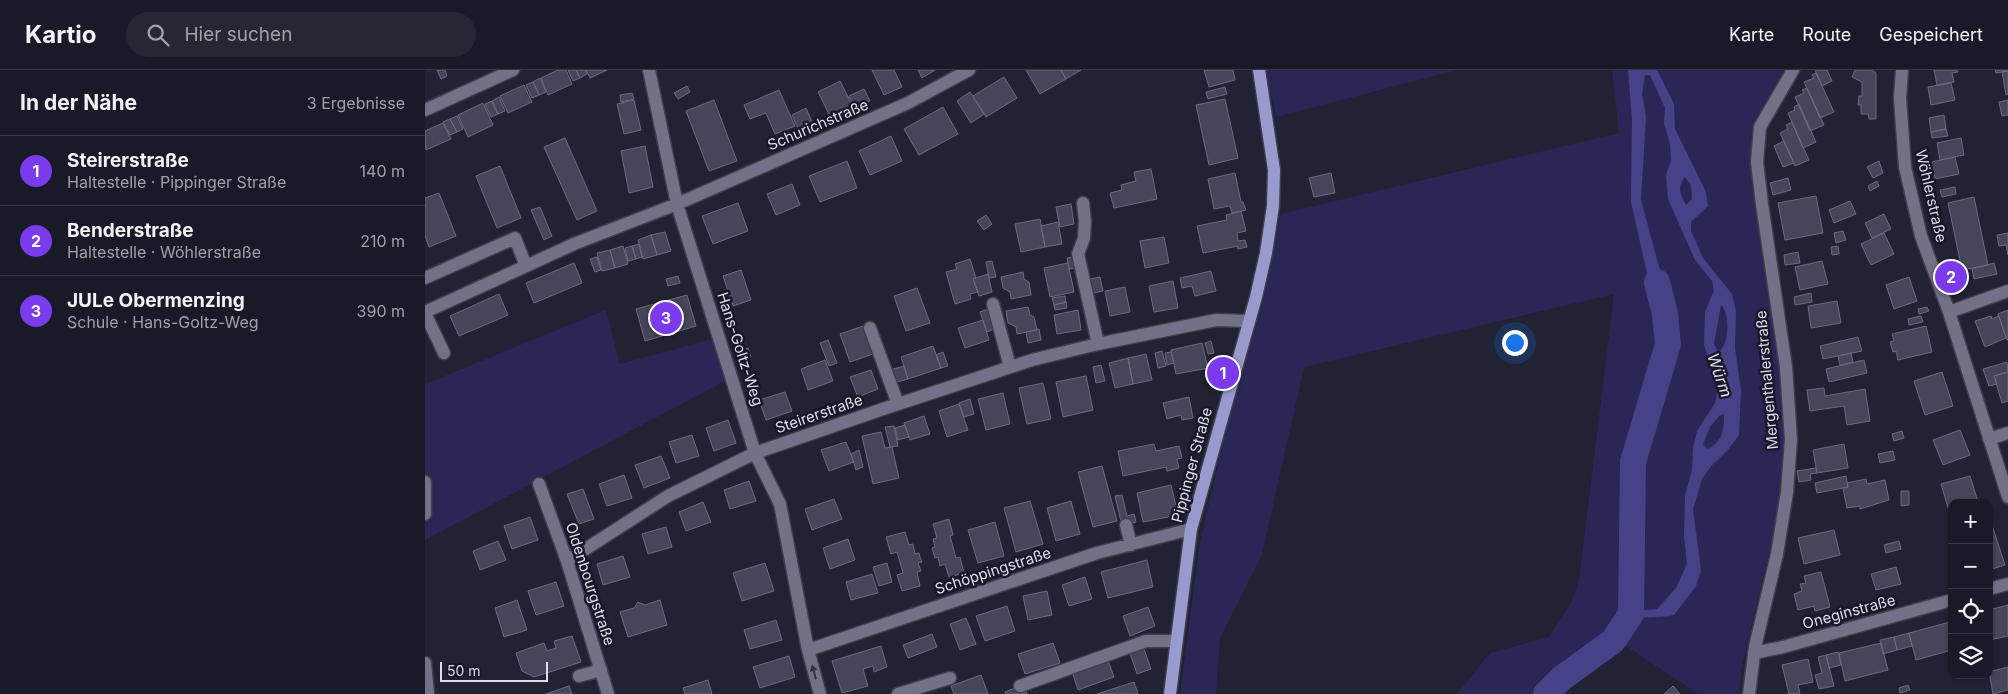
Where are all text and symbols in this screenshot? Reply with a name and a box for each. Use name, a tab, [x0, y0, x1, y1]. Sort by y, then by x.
search box	[126, 12, 476, 57]
text: Kartio	[25, 20, 96, 49]
icon: search	[144, 21, 172, 49]
text: Hier suchen	[184, 23, 292, 46]
text: Karte	[1729, 24, 1774, 45]
text: Route	[1802, 24, 1851, 45]
text: Gespeichert	[1879, 24, 1983, 45]
text: In der Nähe	[20, 90, 137, 115]
text: 3 Ergebnisse	[307, 93, 405, 113]
street label: Schurichstraße	[764, 95, 871, 154]
street label: Wöhlerstraße	[1912, 148, 1951, 244]
text: Steirerstraße	[67, 149, 189, 172]
text: 1	[33, 161, 39, 181]
text: 140 m	[360, 161, 405, 181]
text: Haltestelle · Pippinger Straße	[67, 172, 286, 192]
text: Benderstraße	[67, 219, 194, 242]
text: 2	[31, 231, 41, 251]
text: 210 m	[360, 231, 405, 251]
text: Haltestelle · Wöhlerstraße	[67, 242, 261, 262]
pin: 2	[1935, 258, 1967, 296]
text: JULe Obermenzing	[67, 289, 245, 312]
street label: Hans-Goltz-Weg	[713, 290, 768, 408]
pin: 3	[650, 299, 682, 337]
text: 3	[31, 301, 41, 321]
text: 390 m	[357, 301, 405, 321]
street label: Mergenthalerstraße	[1751, 310, 1782, 450]
text: Schule · Hans-Goltz-Weg	[67, 312, 259, 332]
your location	[1502, 330, 1528, 356]
water label: Würm	[1703, 350, 1737, 400]
pin: 1	[1207, 354, 1239, 392]
street label: Steirerstraße	[773, 390, 865, 437]
street label: Pippinger Straße	[1167, 405, 1216, 525]
map controls	[1948, 499, 1993, 679]
button: +	[1948, 499, 1993, 544]
street label: Oldenbourgstraße	[562, 520, 619, 648]
street label: Schöppingstraße	[932, 543, 1053, 598]
button: −	[1948, 544, 1993, 589]
button: locate	[1948, 589, 1993, 634]
street label: Oneginstraße	[1800, 590, 1898, 633]
button: layers	[1948, 634, 1993, 679]
scale bar	[440, 659, 547, 682]
text: 50 m	[447, 662, 481, 679]
one-way arrow	[810, 664, 818, 679]

